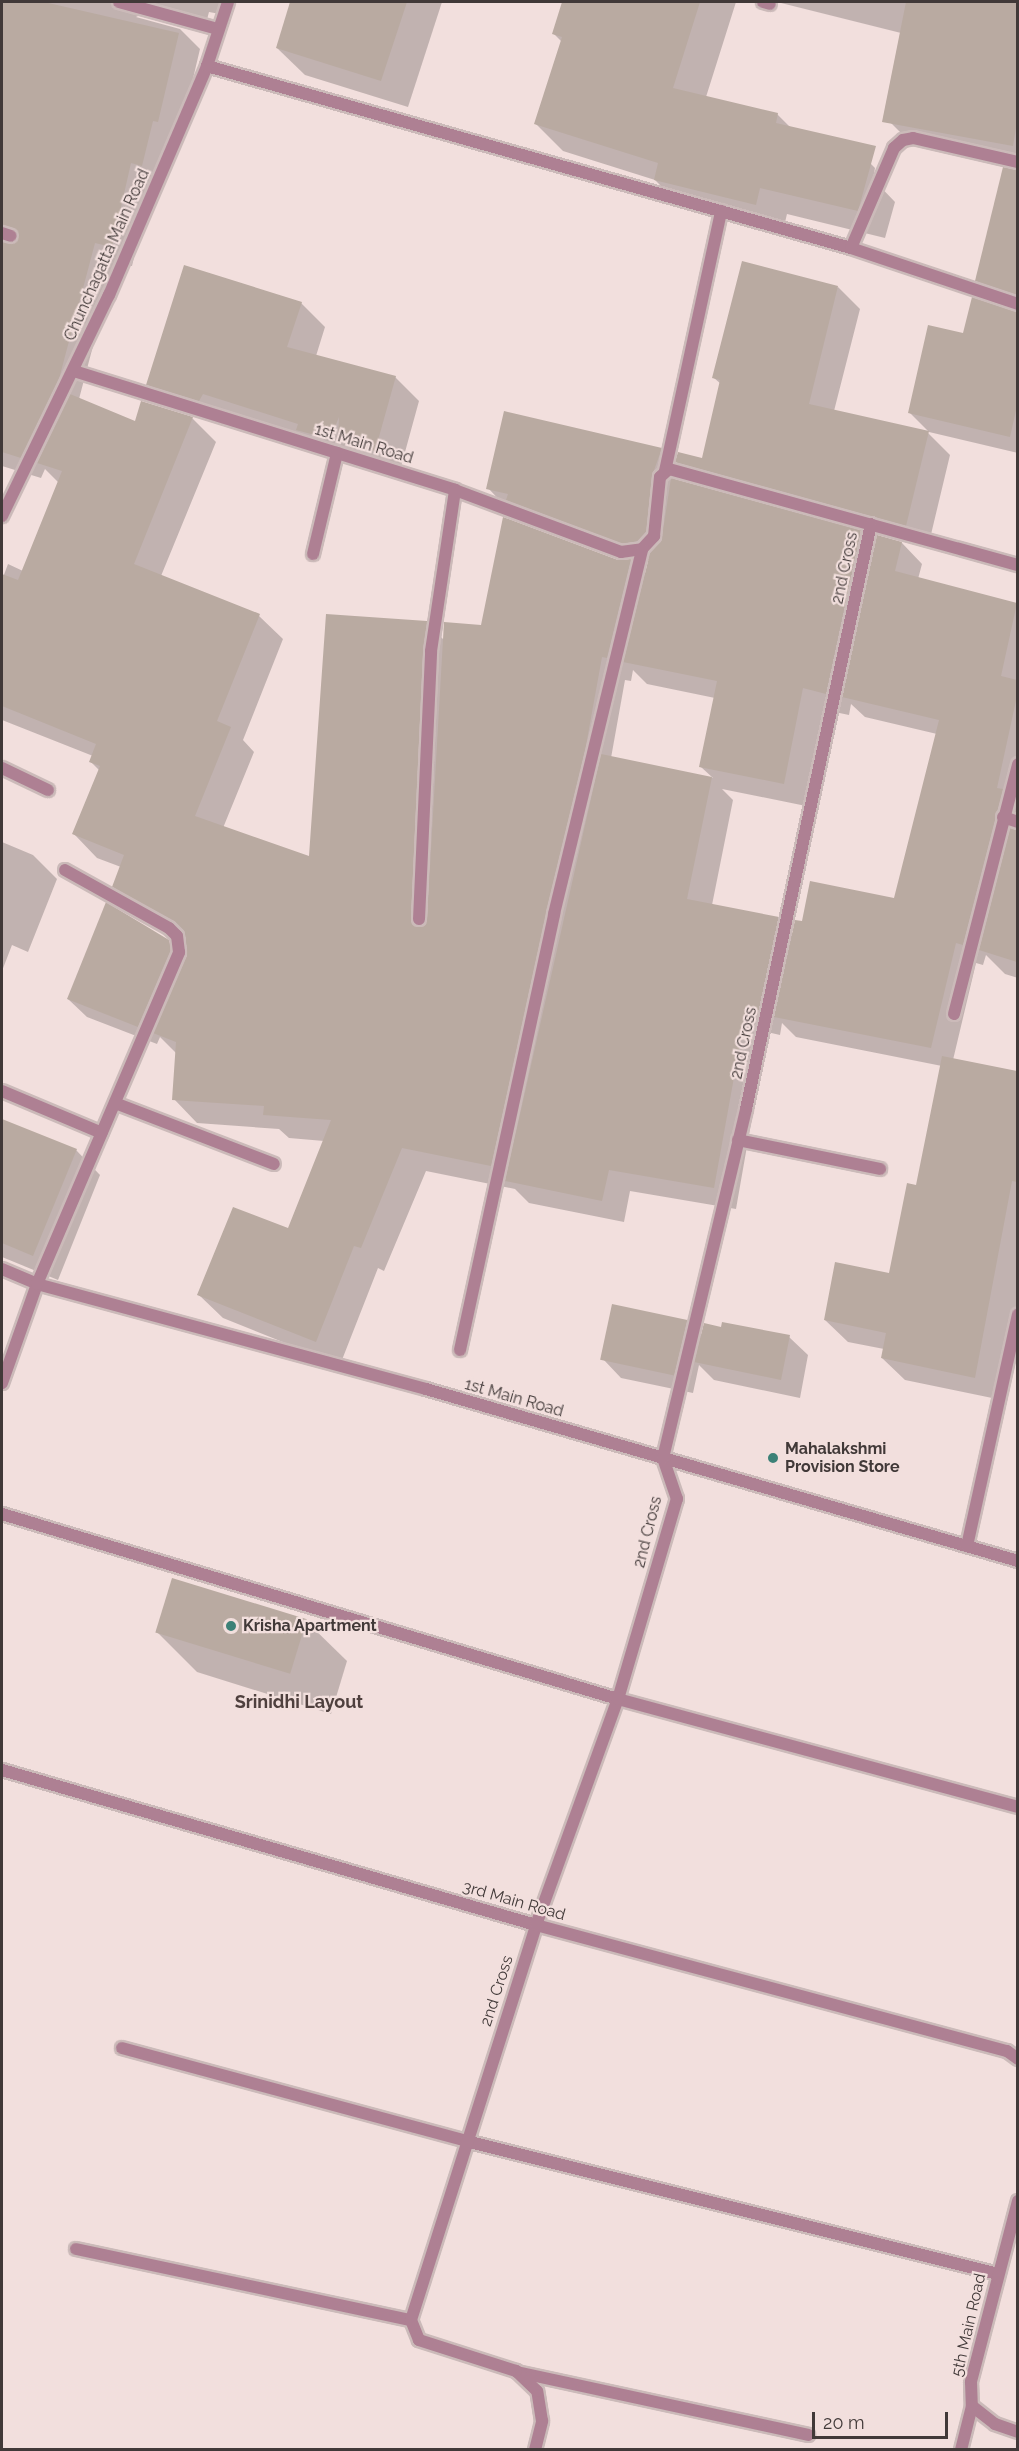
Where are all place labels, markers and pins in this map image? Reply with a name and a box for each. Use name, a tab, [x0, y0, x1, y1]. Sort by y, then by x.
place label: Mahalakshmi Provision Store	[785, 1439, 900, 1477]
marker: Mahalakshmi Provision Store	[766, 1451, 780, 1465]
place label: Krisha Apartment	[243, 1616, 377, 1636]
marker: Krisha Apartment	[224, 1619, 238, 1633]

